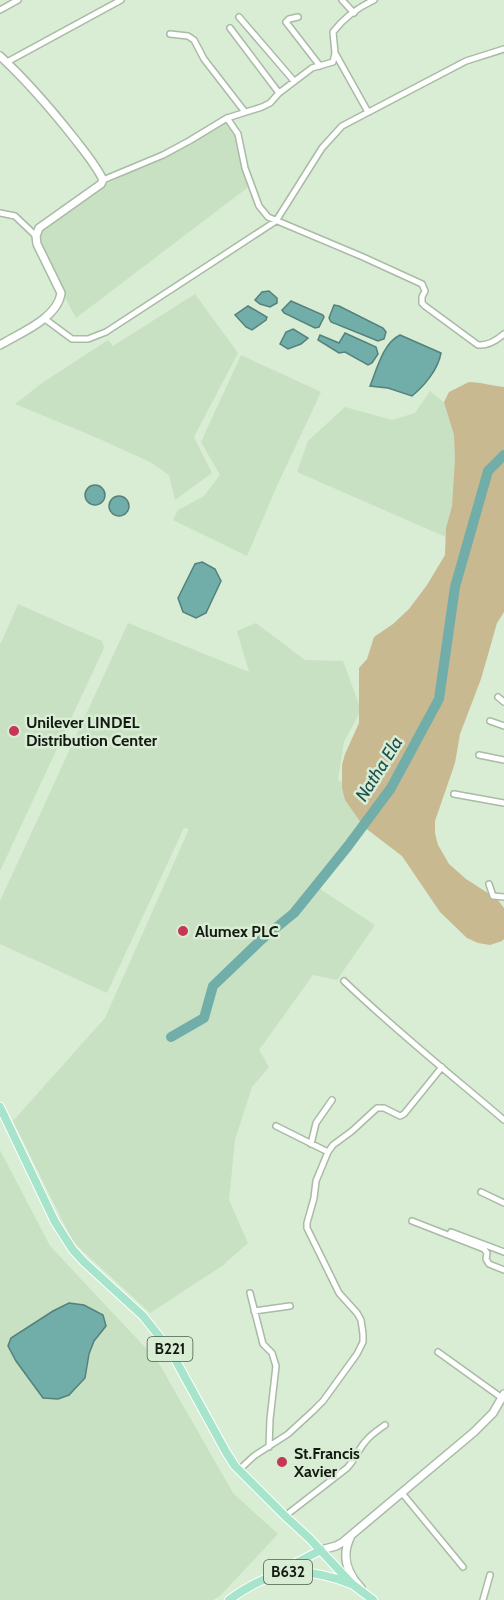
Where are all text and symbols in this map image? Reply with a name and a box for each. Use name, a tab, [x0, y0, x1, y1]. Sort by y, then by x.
place label: Unilever LINDEL Distribution Center	[26, 713, 158, 750]
marker: Unilever LINDEL Distribution Center	[7, 724, 21, 738]
water label: Natha Ela	[351, 732, 407, 806]
place label: Alumex PLC	[195, 922, 279, 941]
marker: Alumex PLC	[176, 924, 190, 938]
road number: B221	[148, 1337, 192, 1361]
place label: St.Francis Xavier	[293, 1444, 360, 1481]
marker: St.Francis Xavier	[275, 1455, 289, 1469]
road number: B632	[264, 1560, 312, 1584]

